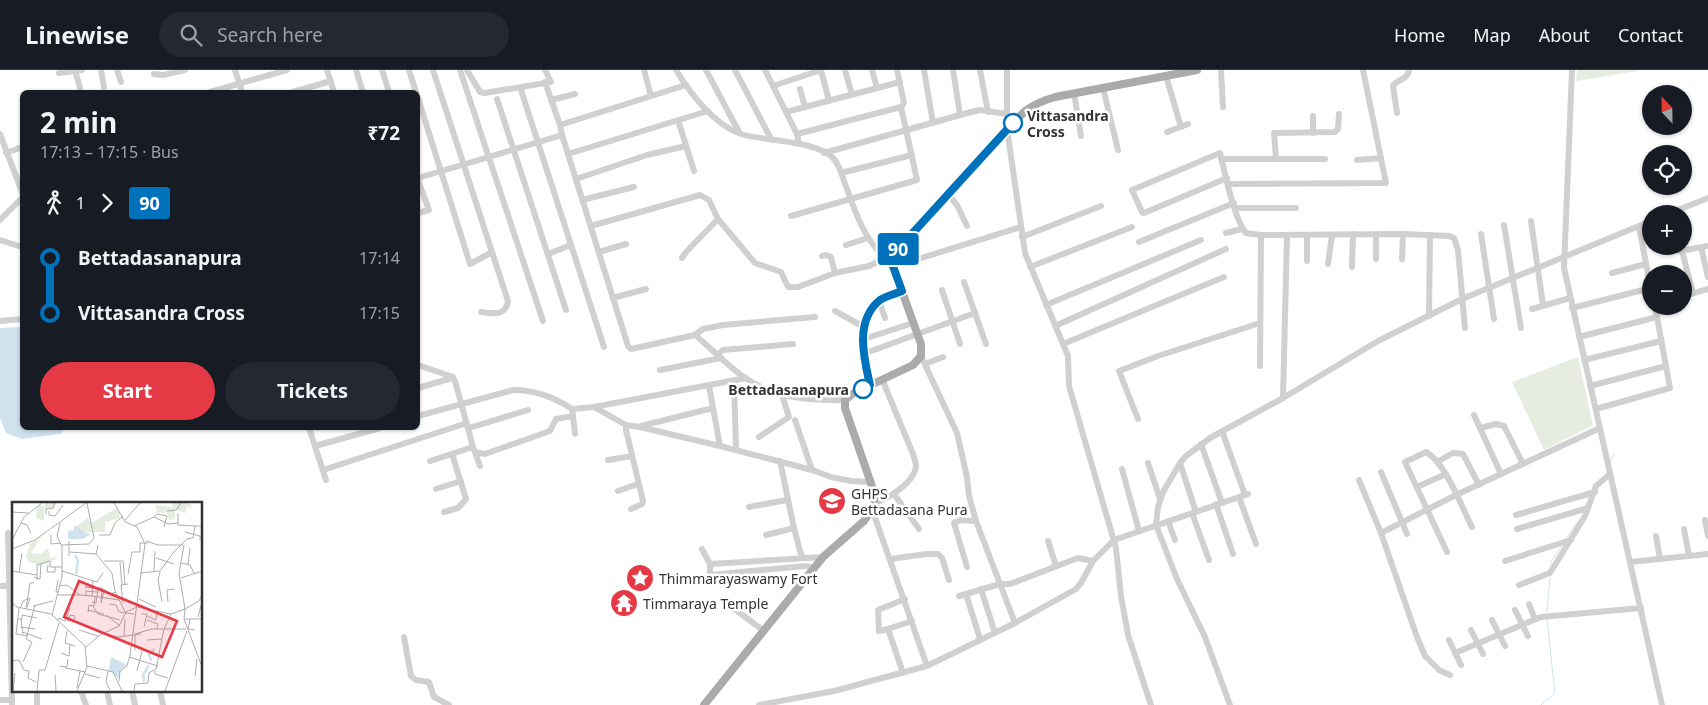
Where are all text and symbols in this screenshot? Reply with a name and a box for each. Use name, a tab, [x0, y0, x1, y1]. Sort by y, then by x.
search box	[159, 12, 509, 57]
text: Linewise	[25, 18, 129, 51]
icon: search	[177, 21, 205, 49]
text: Search here	[217, 22, 323, 48]
text: Home	[1394, 23, 1445, 47]
text: Map	[1473, 23, 1511, 47]
text: About	[1539, 23, 1590, 47]
text: Contact	[1618, 23, 1683, 47]
north arrow	[1642, 85, 1692, 135]
map controls	[1642, 85, 1692, 315]
text: 2 min	[40, 103, 117, 141]
place label: Vittasandra Cross	[1027, 106, 1109, 141]
marker: Vittasandra Cross	[1003, 113, 1023, 133]
text: ₹72	[367, 120, 400, 146]
text: 17:13 – 17:15 · Bus	[40, 141, 179, 163]
button: locate	[1642, 145, 1692, 195]
icon: walk	[40, 189, 68, 217]
icon: forward	[93, 189, 121, 217]
text: 90	[139, 191, 160, 215]
text: 1	[76, 192, 85, 214]
button: +	[1642, 205, 1692, 255]
line badge: 90	[876, 233, 920, 265]
text: 90	[888, 237, 908, 261]
text: Bettadasanapura	[78, 245, 242, 271]
text: 17:14	[359, 247, 400, 269]
button: −	[1642, 265, 1692, 315]
text: Vittasandra Cross	[78, 300, 245, 326]
text: 17:15	[359, 302, 400, 324]
button: Start	[40, 362, 215, 420]
button: Tickets	[225, 362, 400, 420]
marker: Bettadasanapura	[853, 379, 873, 399]
place label: Bettadasanapura	[728, 380, 849, 399]
place label: GHPS Bettadasana Pura	[851, 484, 968, 519]
school or university icon: GHPS Bettadasana Pura	[817, 486, 847, 516]
inset map	[12, 502, 202, 692]
place icon: Thimmarayaswamy Fort	[625, 563, 655, 593]
place label: Thimmarayaswamy Fort	[659, 569, 817, 588]
temple icon: Timmaraya Temple	[609, 588, 639, 618]
place label: Timmaraya Temple	[643, 594, 768, 613]

